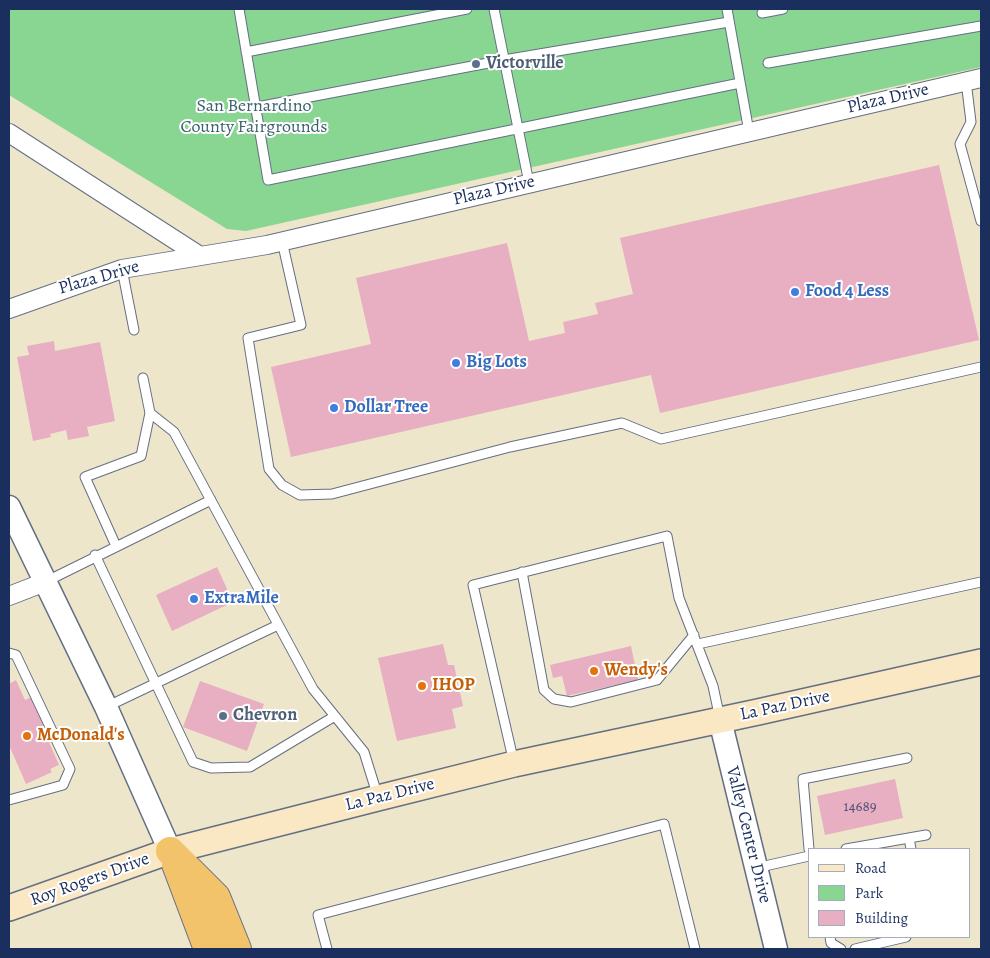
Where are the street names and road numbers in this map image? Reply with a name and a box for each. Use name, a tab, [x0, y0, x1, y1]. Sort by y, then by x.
street label: Plaza Drive	[845, 79, 931, 119]
street label: Plaza Drive	[451, 171, 537, 211]
street label: Plaza Drive	[56, 256, 142, 300]
street label: La Paz Drive	[738, 686, 832, 726]
street label: Valley Center Drive	[721, 764, 775, 906]
street label: La Paz Drive	[343, 773, 437, 817]
street label: Roy Rogers Drive	[27, 848, 153, 912]

